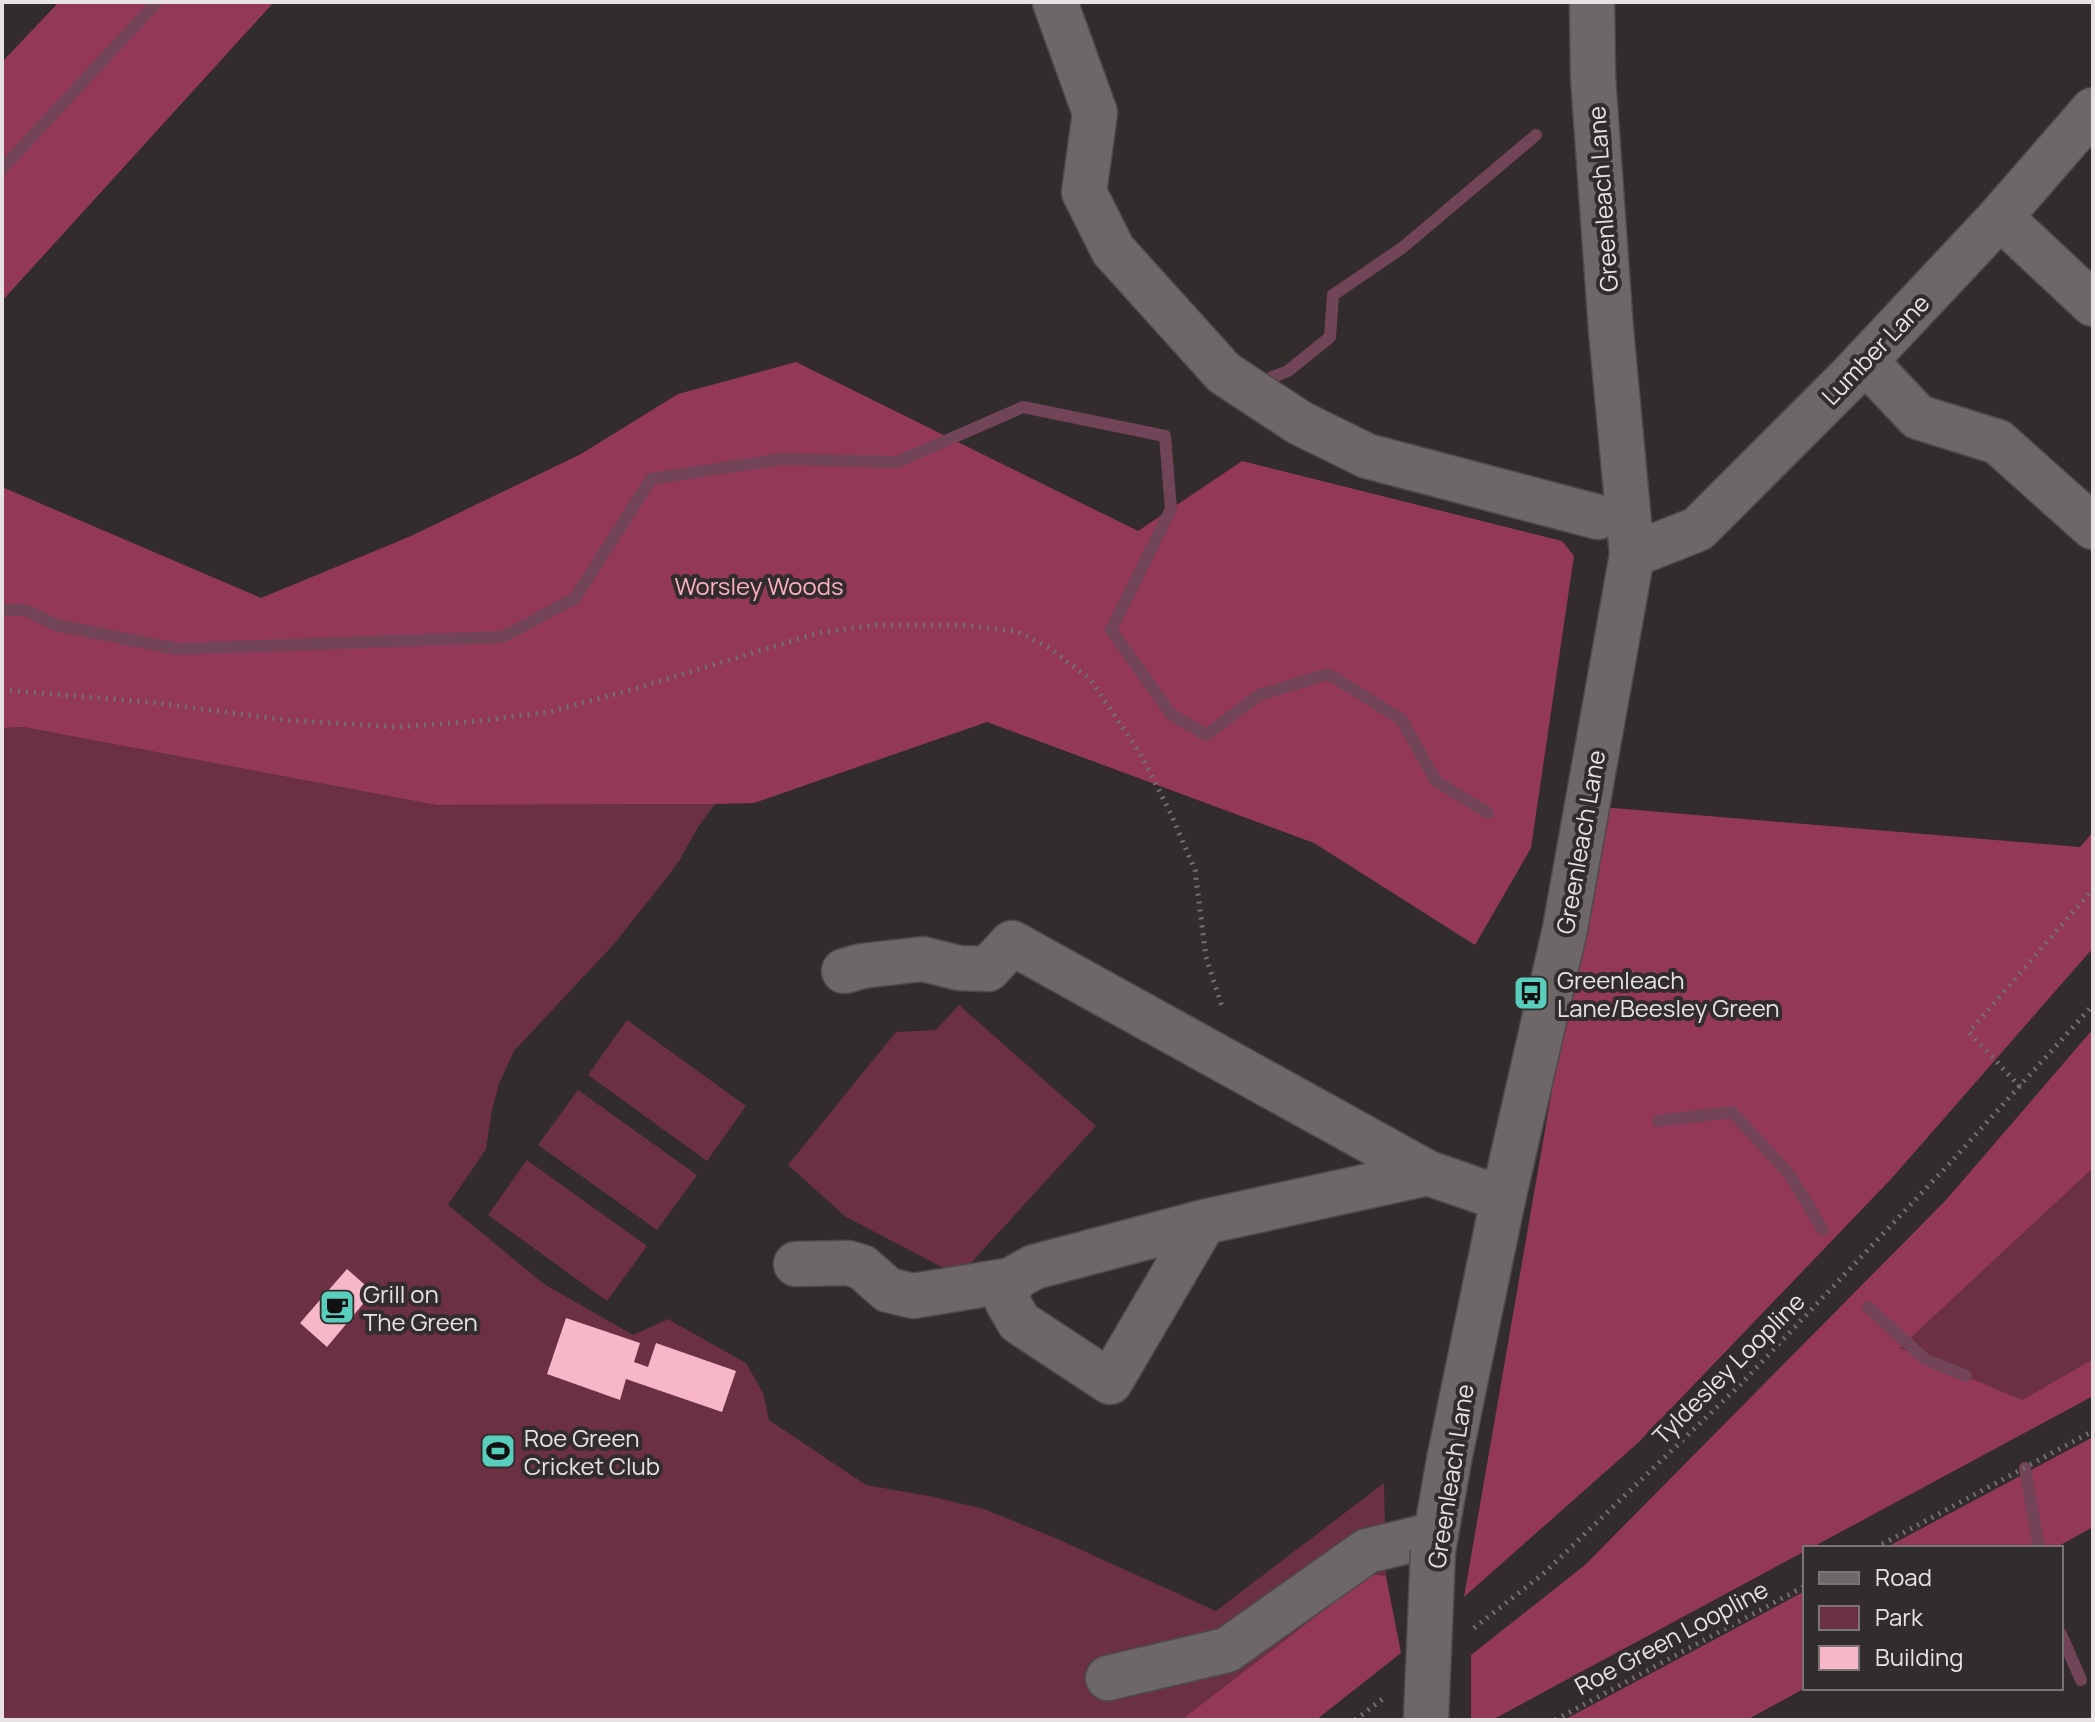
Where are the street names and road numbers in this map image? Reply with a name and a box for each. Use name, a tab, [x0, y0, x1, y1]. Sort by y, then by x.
street label: Greenleach Lane	[1579, 105, 1625, 293]
street label: Lumber Lane	[1814, 286, 1936, 412]
street label: Greenleach Lane	[1548, 747, 1612, 937]
street label: Tyldesley Loopline	[1645, 1285, 1811, 1451]
street label: Greenleach Lane	[1419, 1381, 1481, 1571]
street label: Roe Green Loopline	[1569, 1572, 1773, 1702]

